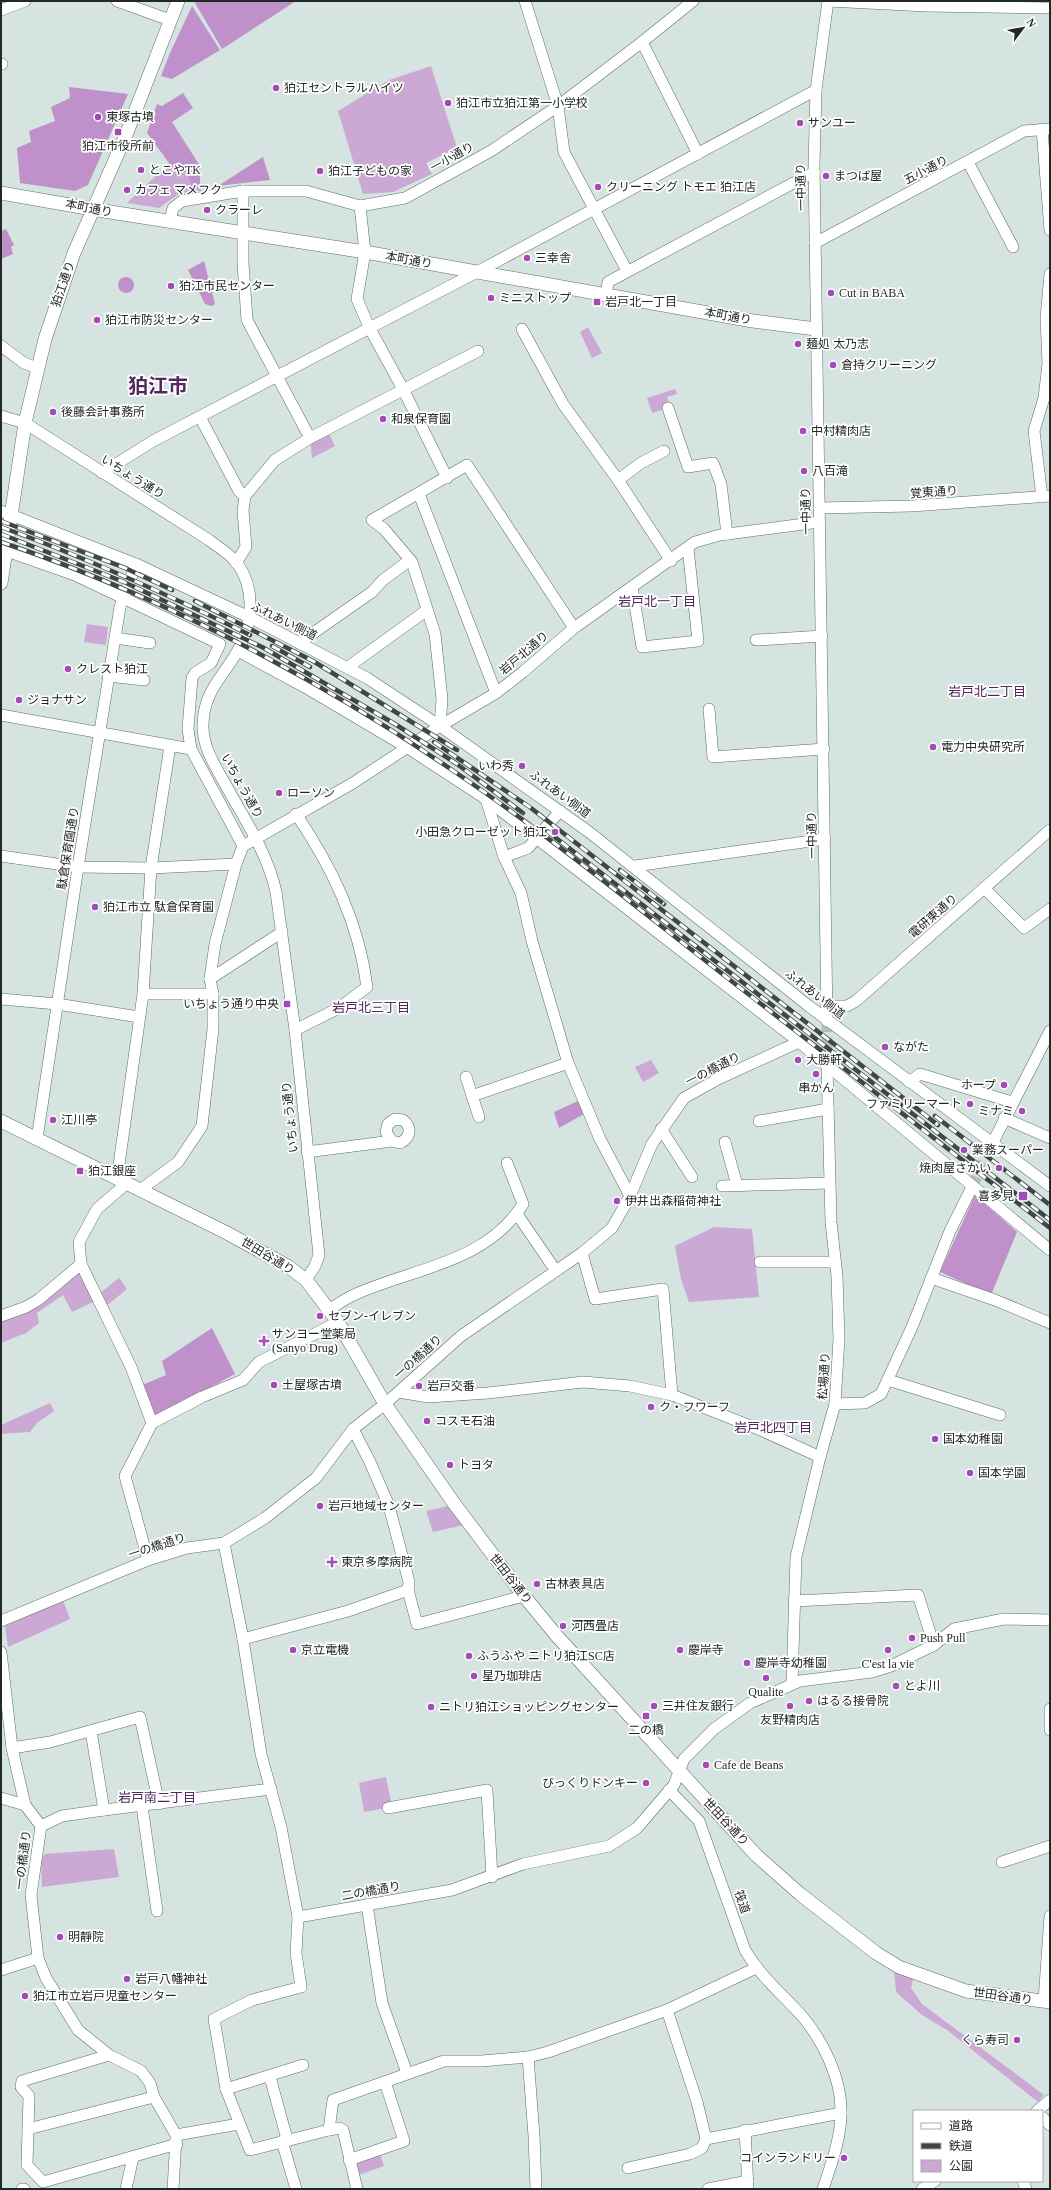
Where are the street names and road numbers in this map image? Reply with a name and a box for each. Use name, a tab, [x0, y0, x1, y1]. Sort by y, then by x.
street label: 一小通り	[428, 139, 476, 175]
street label: 五小通り	[901, 153, 951, 187]
street label: 一中通り	[794, 163, 808, 211]
street label: 本町通り	[64, 197, 114, 219]
street label: 本町通り	[384, 249, 434, 271]
street label: 狛江通り	[49, 259, 77, 309]
street label: 本町通り	[703, 305, 753, 327]
street label: いちょう通り	[99, 452, 167, 502]
street label: 覚東通り	[910, 483, 958, 501]
street label: 一中通り	[799, 487, 813, 535]
street label: ふれあい側道	[249, 599, 319, 643]
street label: 岩戸北通り	[497, 628, 551, 678]
street label: いちょう通り	[218, 751, 266, 821]
street label: ふれあい側道	[527, 767, 593, 821]
street label: 駄倉保育園通り	[55, 805, 81, 891]
street label: 一中通り	[805, 811, 819, 859]
street label: 電研東通り	[906, 891, 960, 941]
street label: ふれあい側道	[782, 966, 848, 1022]
street label: 一の橋通り	[683, 1049, 743, 1089]
street label: いちょう通り	[279, 1080, 301, 1154]
street label: 世田谷通り	[239, 1235, 297, 1277]
street label: 一の橋通り	[391, 1332, 445, 1382]
street label: 松場通り	[815, 1352, 833, 1400]
street label: 一の橋通り	[126, 1530, 188, 1562]
street label: 世田谷通り	[487, 1551, 535, 1607]
street label: 世田谷通り	[700, 1795, 752, 1849]
street label: 一の橋通り	[12, 1829, 34, 1891]
street label: 二の橋通り	[340, 1879, 402, 1903]
street label: 筏道	[731, 1888, 753, 1916]
street label: 世田谷通り	[972, 1985, 1034, 2007]

